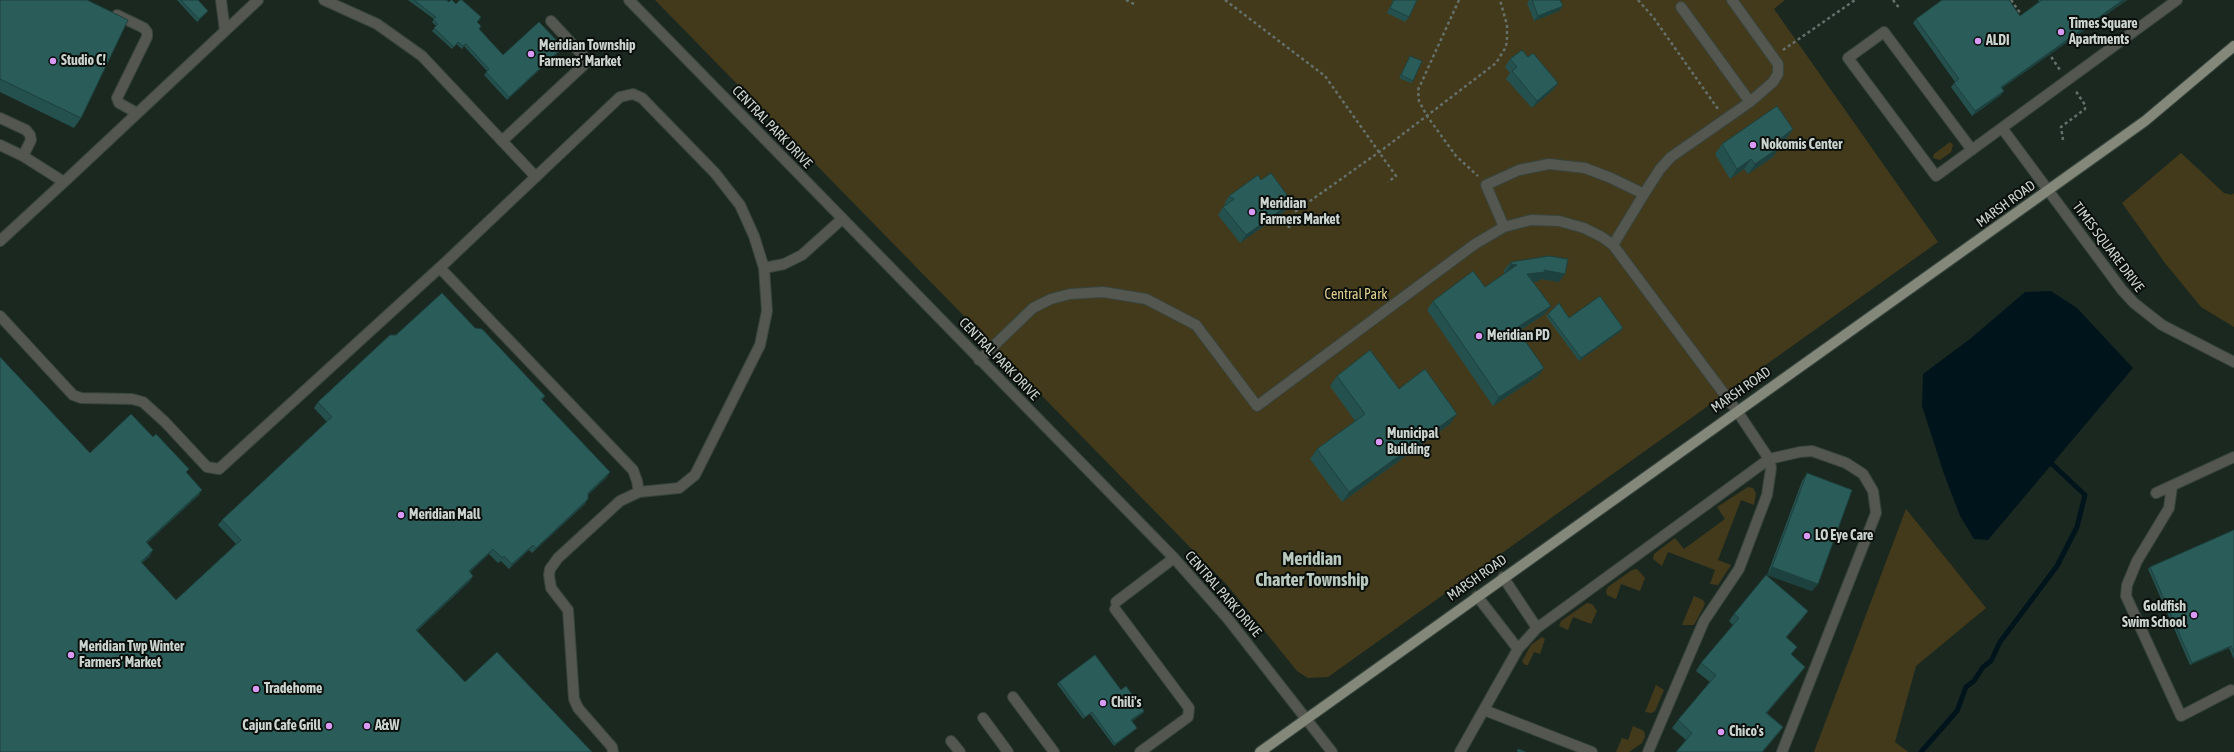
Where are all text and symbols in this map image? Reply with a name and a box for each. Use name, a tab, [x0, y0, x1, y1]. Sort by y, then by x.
place label: Times Square Apartments	[2069, 16, 2138, 48]
marker: Times Square Apartments	[2056, 27, 2066, 37]
place label: ALDI	[1986, 33, 2010, 49]
marker: ALDI	[1973, 36, 1983, 46]
place label: Meridian Township Farmers' Market	[539, 38, 636, 70]
marker: Meridian Township Farmers' Market	[526, 49, 536, 59]
place label: Studio C!	[61, 53, 106, 69]
marker: Studio C!	[48, 56, 58, 66]
street label: CENTRAL PARK DRIVE	[728, 82, 816, 172]
place label: Nokomis Center	[1761, 137, 1842, 153]
marker: Nokomis Center	[1748, 140, 1758, 150]
street label: MARSH ROAD	[1973, 177, 2039, 231]
place label: Meridian Farmers Market	[1260, 196, 1340, 228]
street label: TIMES SQUARE DRIVE	[2069, 199, 2147, 295]
marker: Meridian Farmers Market	[1247, 207, 1257, 217]
park label: Central Park	[1325, 287, 1387, 303]
street label: CENTRAL PARK DRIVE	[955, 314, 1043, 404]
place label: Meridian PD	[1487, 328, 1550, 344]
marker: Meridian PD	[1474, 331, 1484, 341]
street label: MARSH ROAD	[1708, 363, 1774, 417]
place label: Municipal Building	[1387, 426, 1438, 458]
marker: Municipal Building	[1374, 437, 1384, 447]
place label: Meridian Mall	[409, 507, 480, 523]
marker: Meridian Mall	[396, 510, 406, 520]
place label: LO Eye Care	[1815, 528, 1873, 544]
marker: LO Eye Care	[1802, 531, 1812, 541]
street label: CENTRAL PARK DRIVE	[1181, 548, 1265, 640]
district label: Meridian Charter Township	[1255, 548, 1369, 590]
street label: MARSH ROAD	[1444, 551, 1510, 605]
place label: Goldfish Swim School	[2122, 599, 2186, 632]
marker: Goldfish Swim School	[2189, 610, 2199, 620]
place label: Meridian Twp Winter Farmers' Market	[79, 639, 184, 672]
marker: Meridian Twp Winter Farmers' Market	[66, 650, 76, 660]
place label: Tradehome	[264, 681, 322, 697]
marker: Tradehome	[251, 684, 261, 694]
place label: Chili's	[1111, 695, 1141, 711]
marker: Chili's	[1098, 698, 1108, 708]
place label: Cajun Cafe Grill	[242, 718, 321, 734]
place label: A&W	[375, 718, 399, 734]
marker: Cajun Cafe Grill	[324, 721, 334, 731]
marker: A&W	[362, 721, 372, 731]
place label: Chico's	[1729, 724, 1764, 740]
marker: Chico's	[1716, 727, 1726, 737]

